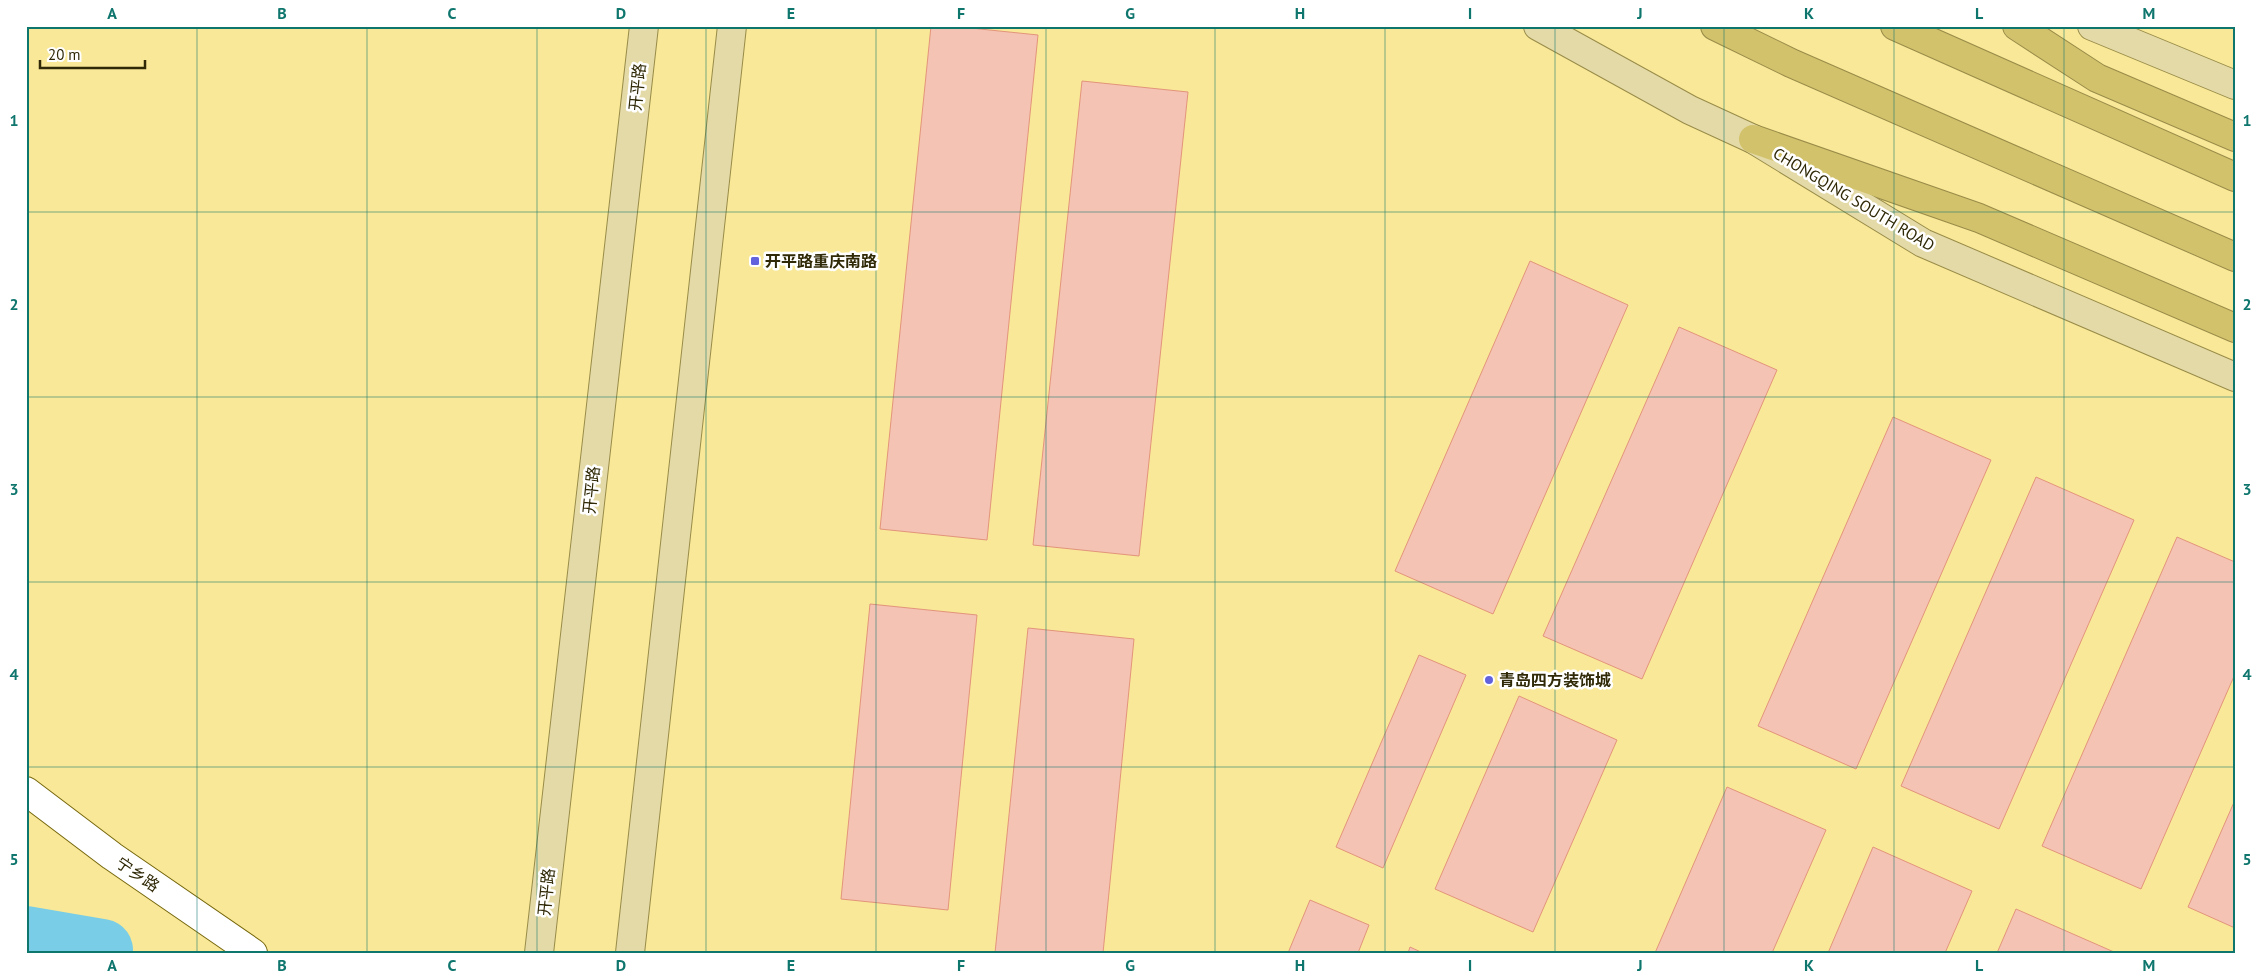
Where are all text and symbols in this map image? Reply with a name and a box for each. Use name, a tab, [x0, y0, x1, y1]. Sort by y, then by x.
text: A	[107, 3, 117, 23]
text: B	[277, 3, 287, 23]
text: C	[448, 3, 457, 23]
text: D	[616, 3, 626, 23]
text: E	[787, 3, 795, 23]
text: F	[957, 3, 965, 23]
text: G	[1125, 3, 1135, 23]
text: H	[1295, 3, 1305, 23]
text: I	[1468, 3, 1472, 23]
text: J	[1636, 3, 1643, 23]
text: K	[1804, 3, 1814, 23]
text: L	[1975, 3, 1984, 23]
text: M	[2143, 3, 2155, 23]
scale bar	[40, 38, 145, 70]
text: 20 m	[48, 45, 81, 64]
street label: 开平路	[625, 62, 649, 112]
text: 1	[9, 110, 19, 130]
text: 1	[2242, 110, 2252, 130]
street label: CHONGQING SOUTH ROAD	[1770, 143, 1938, 255]
place label: 开平路重庆南路	[765, 251, 877, 271]
marker: 开平路重庆南路	[749, 255, 761, 267]
text: 2	[9, 294, 19, 314]
text: 2	[2242, 294, 2252, 314]
street label: 开平路	[579, 465, 603, 515]
text: 3	[9, 479, 19, 499]
text: 3	[2242, 479, 2252, 499]
text: 4	[9, 664, 19, 684]
text: 4	[2242, 664, 2252, 684]
place label: 青岛四方装饰城	[1499, 670, 1611, 690]
marker: 青岛四方装饰城	[1483, 674, 1495, 686]
text: 5	[9, 849, 19, 869]
text: 5	[2242, 849, 2252, 869]
street label: 宁乡路	[113, 852, 163, 896]
street label: 开平路	[534, 867, 558, 917]
text: A	[107, 955, 117, 975]
text: B	[277, 955, 287, 975]
text: C	[448, 955, 457, 975]
text: D	[616, 955, 626, 975]
text: E	[787, 955, 795, 975]
text: F	[957, 955, 965, 975]
text: G	[1125, 955, 1135, 975]
text: H	[1295, 955, 1305, 975]
text: I	[1468, 955, 1472, 975]
text: J	[1636, 955, 1643, 975]
text: K	[1804, 955, 1814, 975]
text: L	[1975, 955, 1984, 975]
text: M	[2143, 955, 2155, 975]

